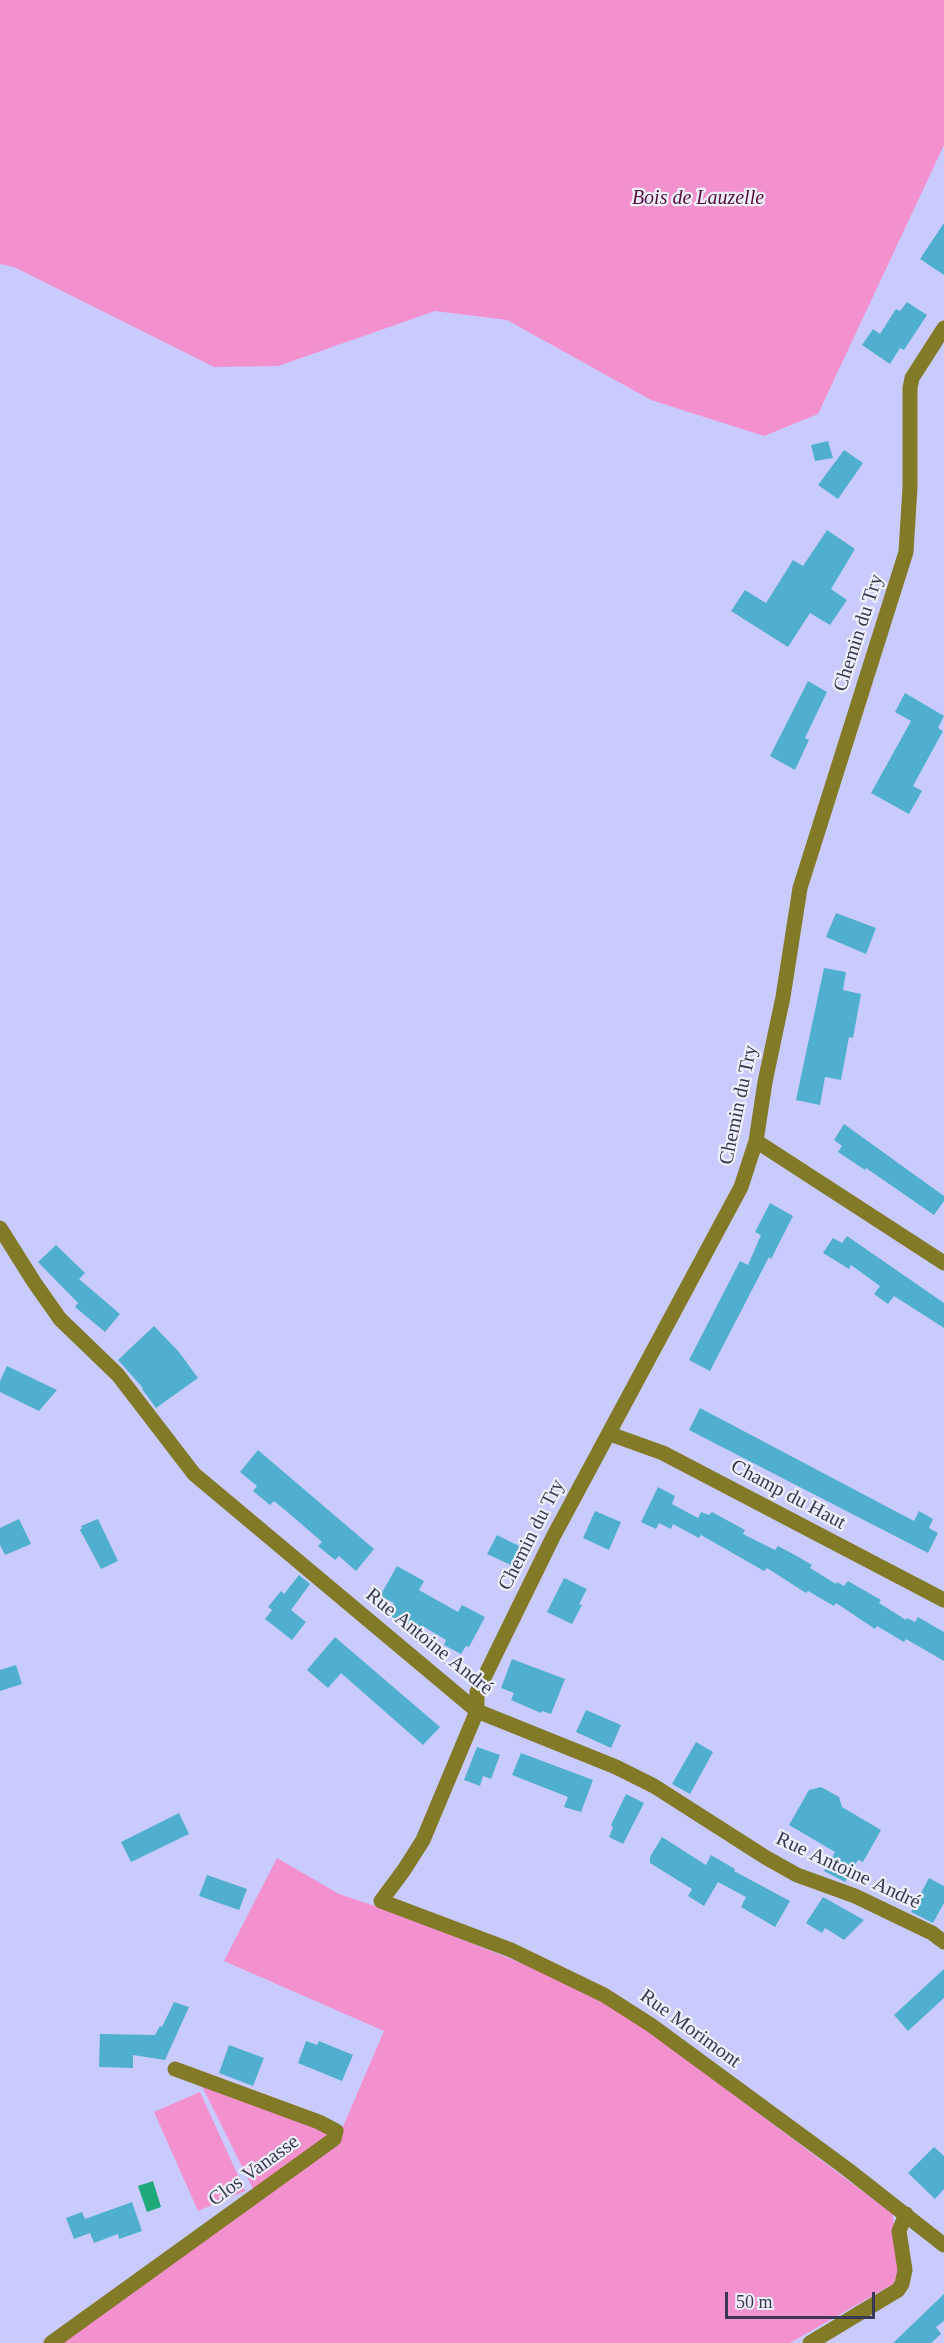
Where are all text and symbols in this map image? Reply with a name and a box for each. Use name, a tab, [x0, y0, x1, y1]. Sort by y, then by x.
park label: Bois de Lauzelle	[632, 187, 764, 211]
street label: Chemin du Try	[829, 572, 889, 694]
street label: Chemin du Try	[715, 1043, 763, 1167]
street label: Champ du Haut	[726, 1455, 850, 1535]
street label: Chemin du Try	[494, 1475, 570, 1595]
street label: Rue Antoine André	[361, 1583, 497, 1701]
street label: Rue Antoine André	[772, 1827, 924, 1915]
street label: Rue Morimont	[635, 1985, 745, 2073]
street label: Clos Vanasse	[204, 2130, 304, 2212]
scale bar	[728, 2280, 878, 2318]
text: 50 m	[736, 2292, 773, 2312]

